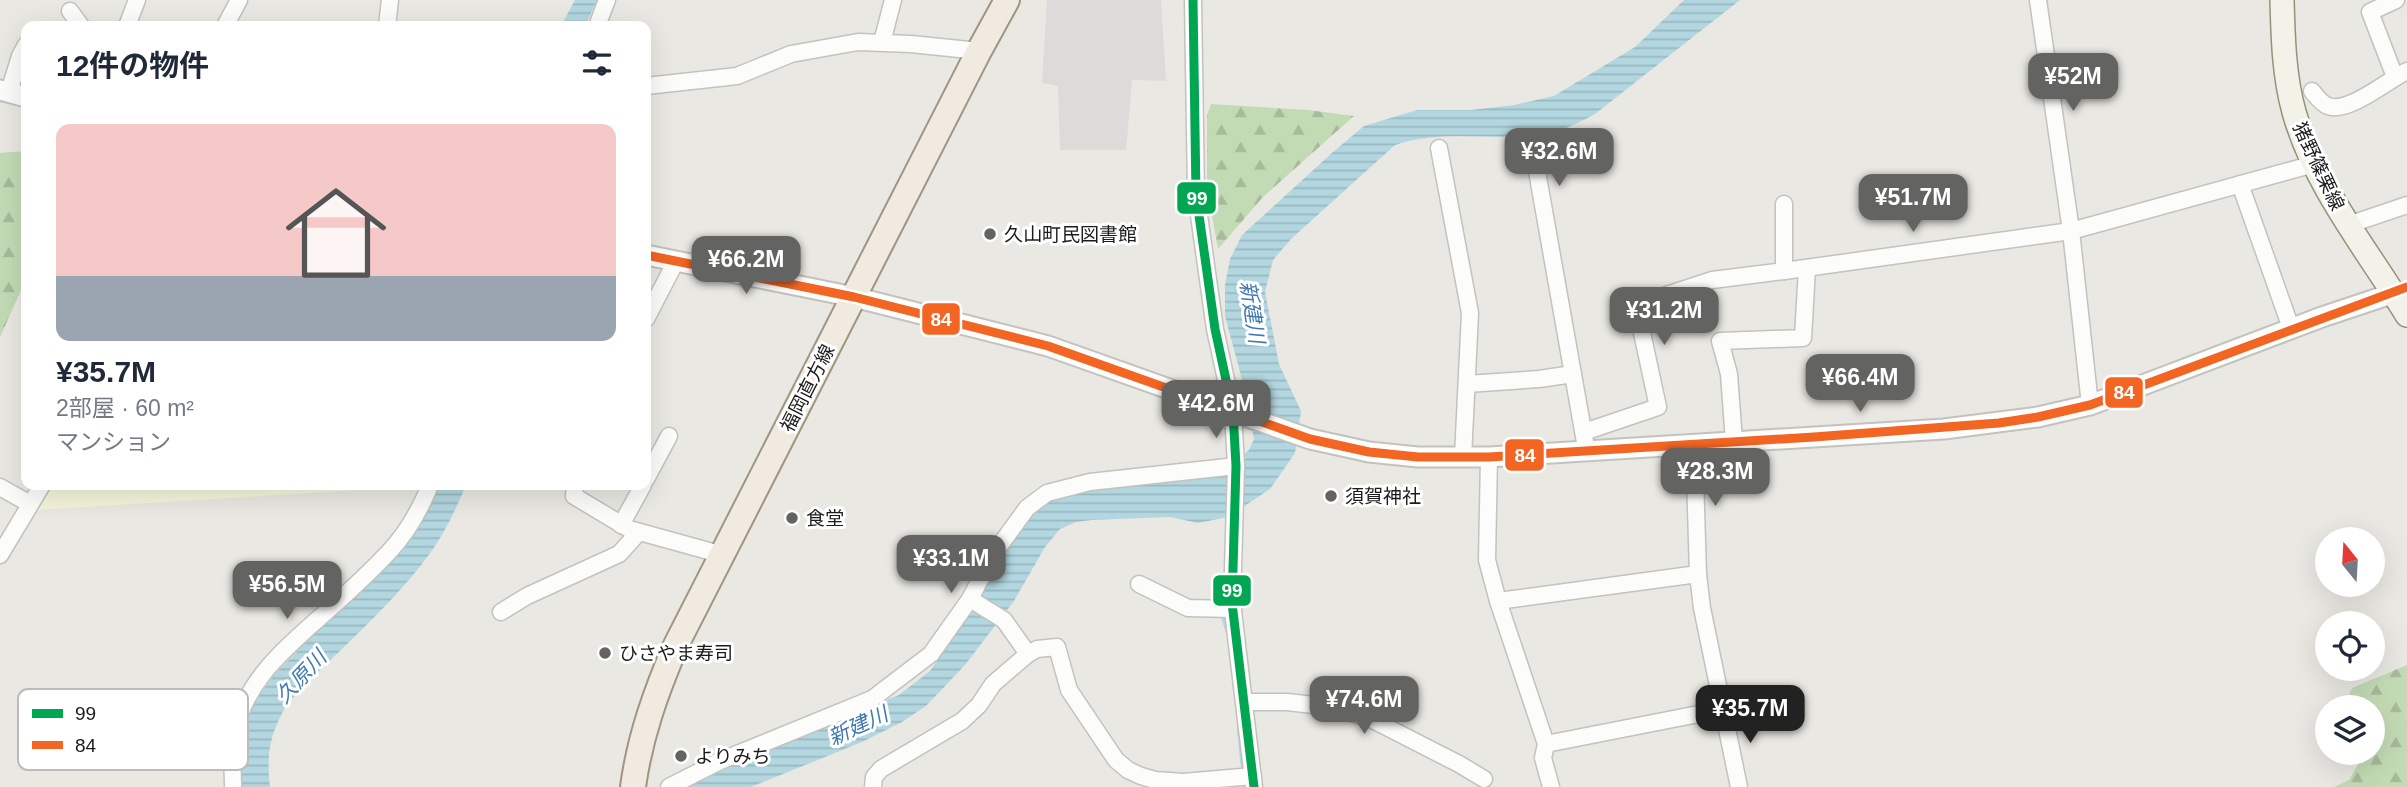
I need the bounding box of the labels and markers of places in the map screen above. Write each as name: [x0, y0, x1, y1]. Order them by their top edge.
pin: ¥52M: [2032, 54, 2114, 113]
pin: ¥32.6M: [1502, 128, 1616, 188]
pin: ¥51.7M: [1856, 174, 1970, 234]
place label: 久山町民図書館: [1004, 224, 1137, 245]
marker: 久山町民図書館: [982, 226, 998, 242]
pin: ¥66.2M: [689, 236, 803, 296]
pin: ¥31.2M: [1607, 288, 1721, 347]
pin: ¥66.4M: [1803, 354, 1917, 414]
pin: ¥42.6M: [1159, 380, 1273, 440]
pin: ¥28.3M: [1658, 448, 1772, 508]
place label: 須賀神社: [1345, 486, 1421, 507]
marker: 須賀神社: [1323, 488, 1339, 504]
place label: 食堂: [806, 508, 844, 529]
marker: 食堂: [784, 510, 800, 526]
pin: ¥33.1M: [894, 536, 1008, 595]
pin: ¥56.5M: [230, 562, 344, 621]
place label: ひさやま寿司: [619, 643, 733, 664]
marker: ひさやま寿司: [597, 645, 613, 661]
pin: ¥74.6M: [1307, 676, 1421, 736]
pin: ¥35.7M: [1693, 686, 1807, 745]
place label: よりみち: [695, 746, 771, 767]
marker: よりみち: [673, 748, 689, 764]

